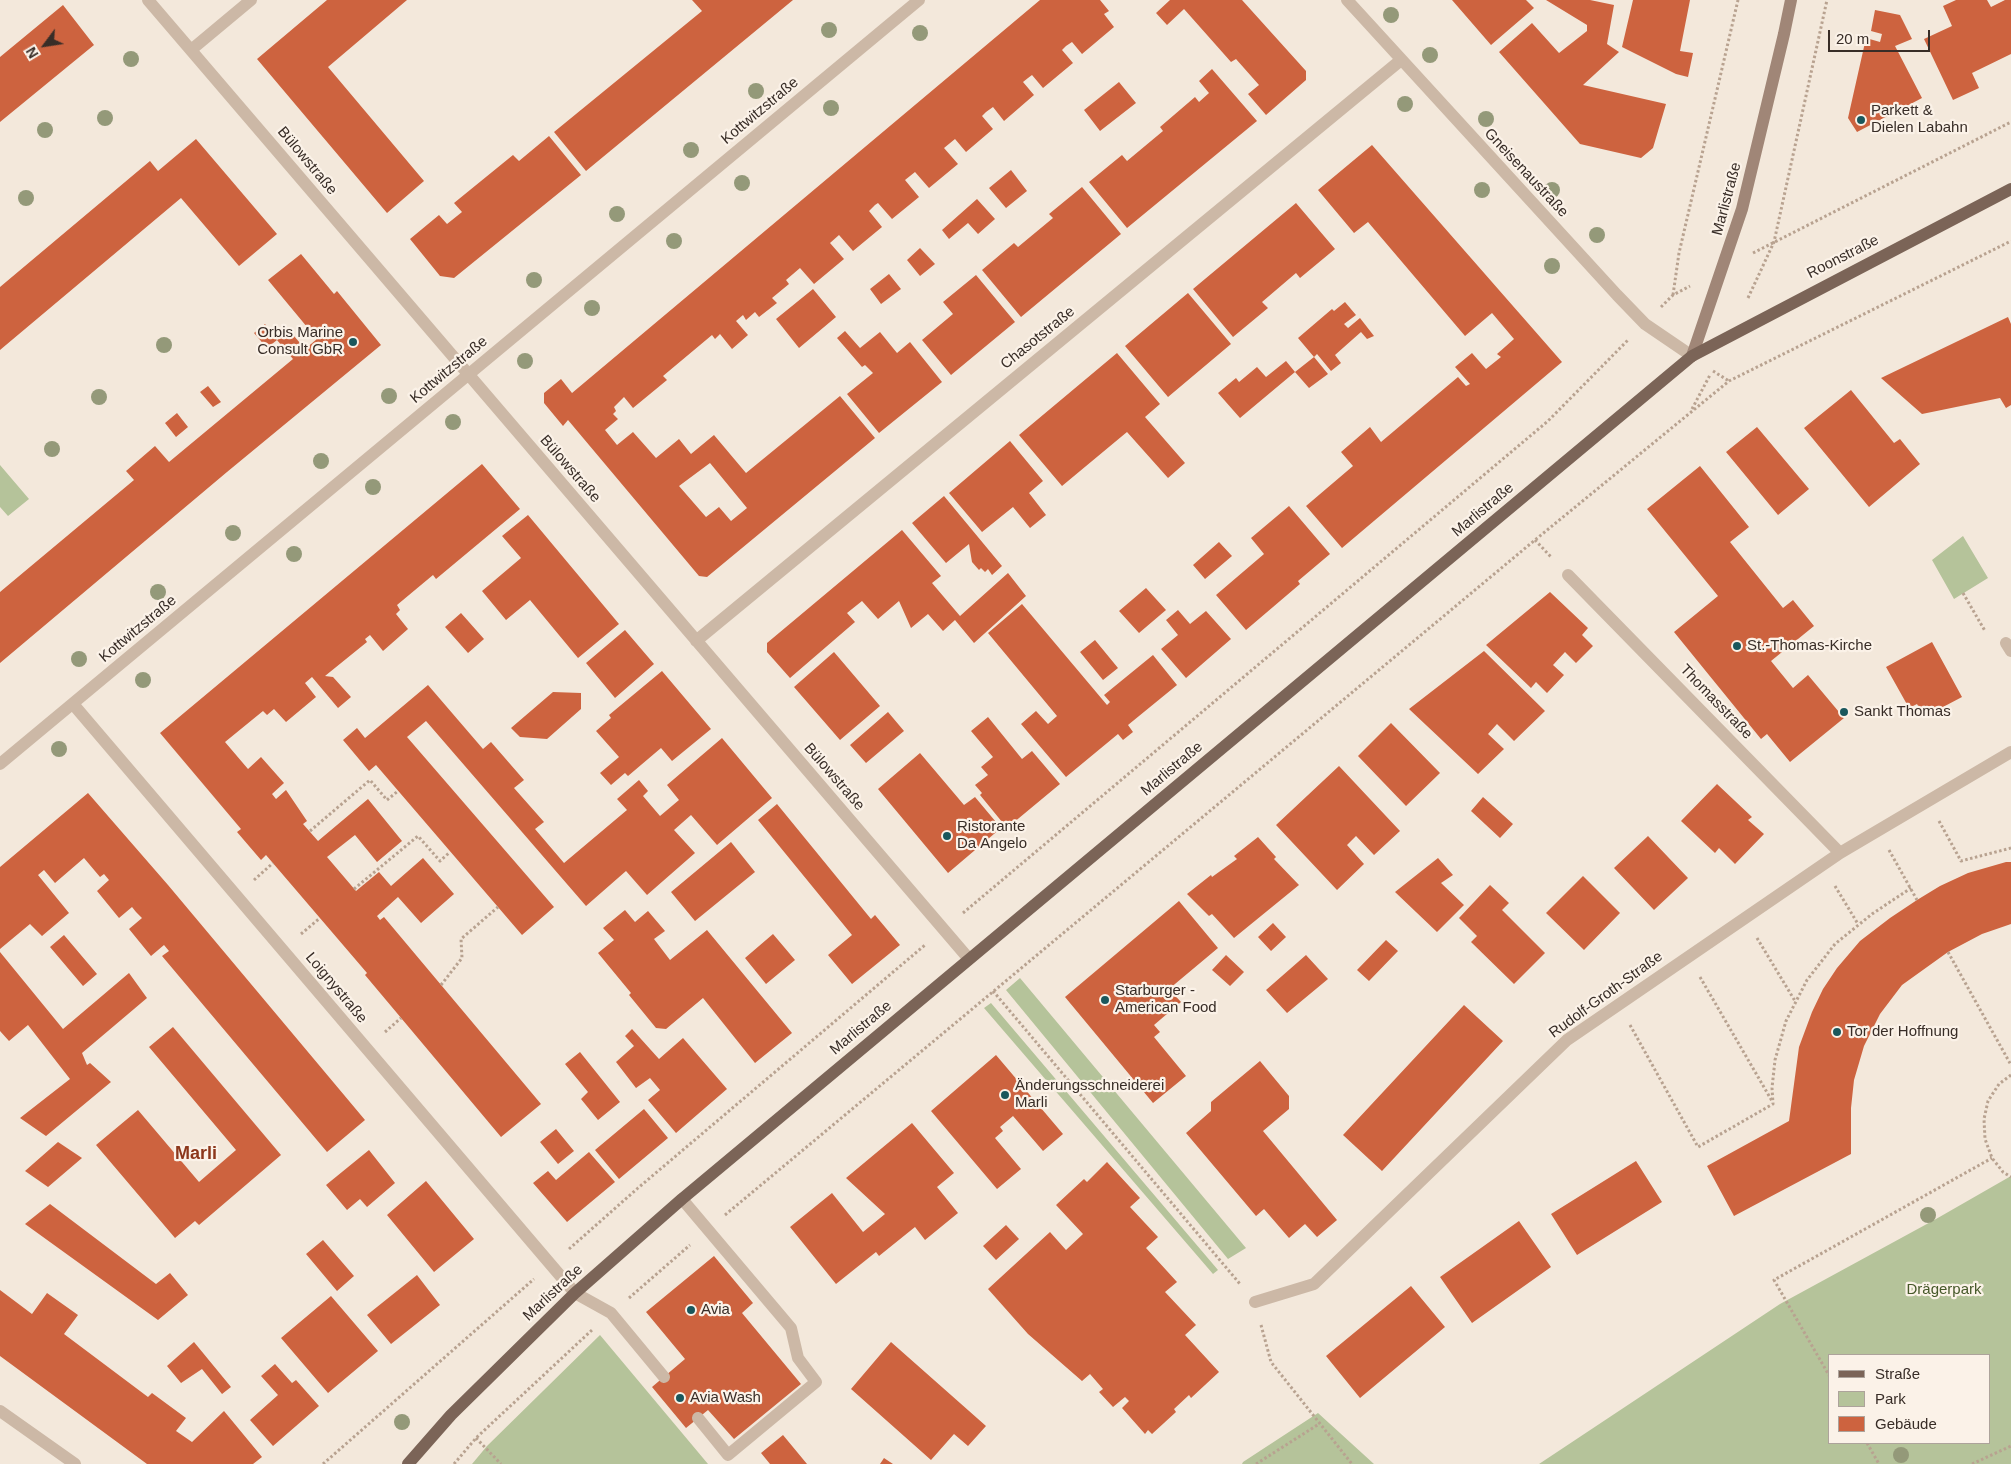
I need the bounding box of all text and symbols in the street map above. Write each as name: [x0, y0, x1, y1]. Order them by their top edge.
north arrow: [20, 20, 70, 70]
scale bar: [1831, 20, 1934, 52]
text: 20 m: [1836, 30, 1869, 47]
text: N: [23, 44, 42, 61]
street label: Kottwitzstraße: [718, 74, 802, 148]
place label: Parkett & Dielen Labahn: [1871, 102, 1968, 137]
marker: Parkett & Dielen Labahn: [1855, 114, 1867, 126]
street label: Bülowstraße: [273, 123, 341, 199]
street label: Gneisenaustraße: [1480, 125, 1572, 221]
street label: Marlistraße: [1709, 160, 1745, 238]
street label: Roonstraße: [1804, 231, 1882, 283]
street label: Chasotstraße: [997, 303, 1079, 373]
place label: Orbis Marine Consult GbR: [257, 324, 343, 359]
street label: Kottwitzstraße: [407, 333, 491, 407]
marker: Orbis Marine Consult GbR: [347, 336, 359, 348]
street label: Bülowstraße: [536, 432, 604, 506]
street label: Marlistraße: [1448, 479, 1518, 541]
street label: Kottwitzstraße: [96, 592, 180, 666]
place label: St.-Thomas-Kirche: [1747, 637, 1872, 655]
marker: St.-Thomas-Kirche: [1731, 640, 1743, 652]
street label: Thomasstraße: [1676, 661, 1756, 743]
place label: Sankt Thomas: [1854, 703, 1951, 721]
marker: Sankt Thomas: [1838, 706, 1850, 718]
street label: Marlistraße: [1137, 738, 1207, 800]
street label: Bülowstraße: [800, 740, 868, 814]
place label: Ristorante Da Angelo: [957, 818, 1027, 853]
marker: Ristorante Da Angelo: [941, 830, 953, 842]
street label: Rudolf-Groth-Straße: [1546, 948, 1666, 1042]
street label: Loignystraße: [301, 949, 371, 1027]
place label: Starburger - American Food: [1115, 982, 1217, 1017]
marker: Starburger - American Food: [1099, 994, 1111, 1006]
street label: Marlistraße: [826, 997, 896, 1059]
place label: Tor der Hoffnung: [1847, 1023, 1958, 1041]
marker: Tor der Hoffnung: [1831, 1026, 1843, 1038]
place label: Änderungsschneiderei Marli: [1015, 1077, 1164, 1112]
marker: Änderungsschneiderei Marli: [999, 1089, 1011, 1101]
district label: Marli: [175, 1143, 217, 1165]
street label: Marlistraße: [519, 1261, 587, 1325]
park label: Drägerpark: [1906, 1281, 1982, 1299]
place label: Avia: [701, 1301, 730, 1319]
marker: Avia: [685, 1304, 697, 1316]
legend: [1828, 1354, 1991, 1444]
text: Straße: [1875, 1365, 1920, 1382]
place label: Avia Wash: [690, 1389, 761, 1407]
text: Park: [1875, 1390, 1906, 1407]
marker: Avia Wash: [674, 1392, 686, 1404]
text: Gebäude: [1875, 1415, 1937, 1432]

